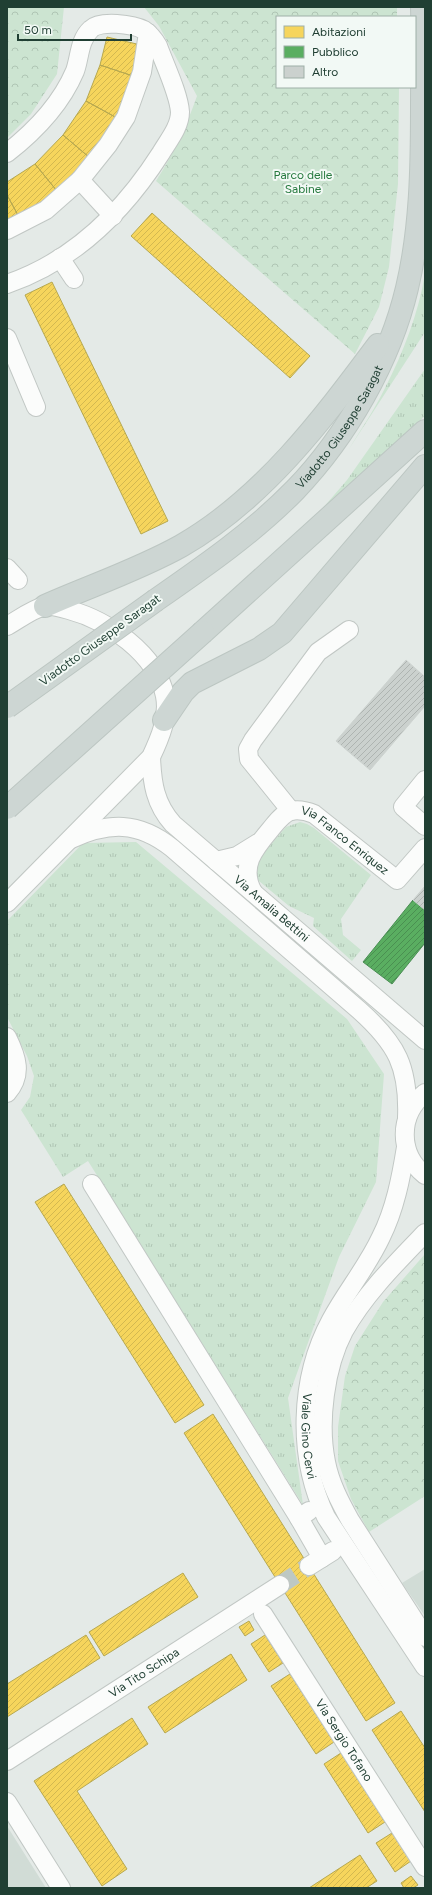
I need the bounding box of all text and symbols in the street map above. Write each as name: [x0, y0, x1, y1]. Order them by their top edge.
scale bar: [18, 16, 131, 42]
legend: [276, 16, 416, 88]
text: 50 m: [24, 23, 52, 37]
text: Abitazioni: [312, 25, 366, 39]
text: Pubblico: [312, 45, 359, 59]
text: Altro: [312, 65, 338, 79]
park label: Parco delle Sabine: [274, 168, 333, 196]
street label: Viadotto Giuseppe Saragat: [293, 363, 386, 492]
street label: Viadotto Giuseppe Saragat: [37, 591, 164, 689]
street label: Via Franco Enriquez: [300, 803, 392, 878]
street label: Via Amalia Bettini: [231, 872, 312, 945]
street label: Viale Gino Cervi: [299, 1392, 319, 1481]
street label: Via Tito Schipa: [106, 1645, 182, 1700]
street label: Via Sergio Tofano: [312, 1697, 375, 1784]

